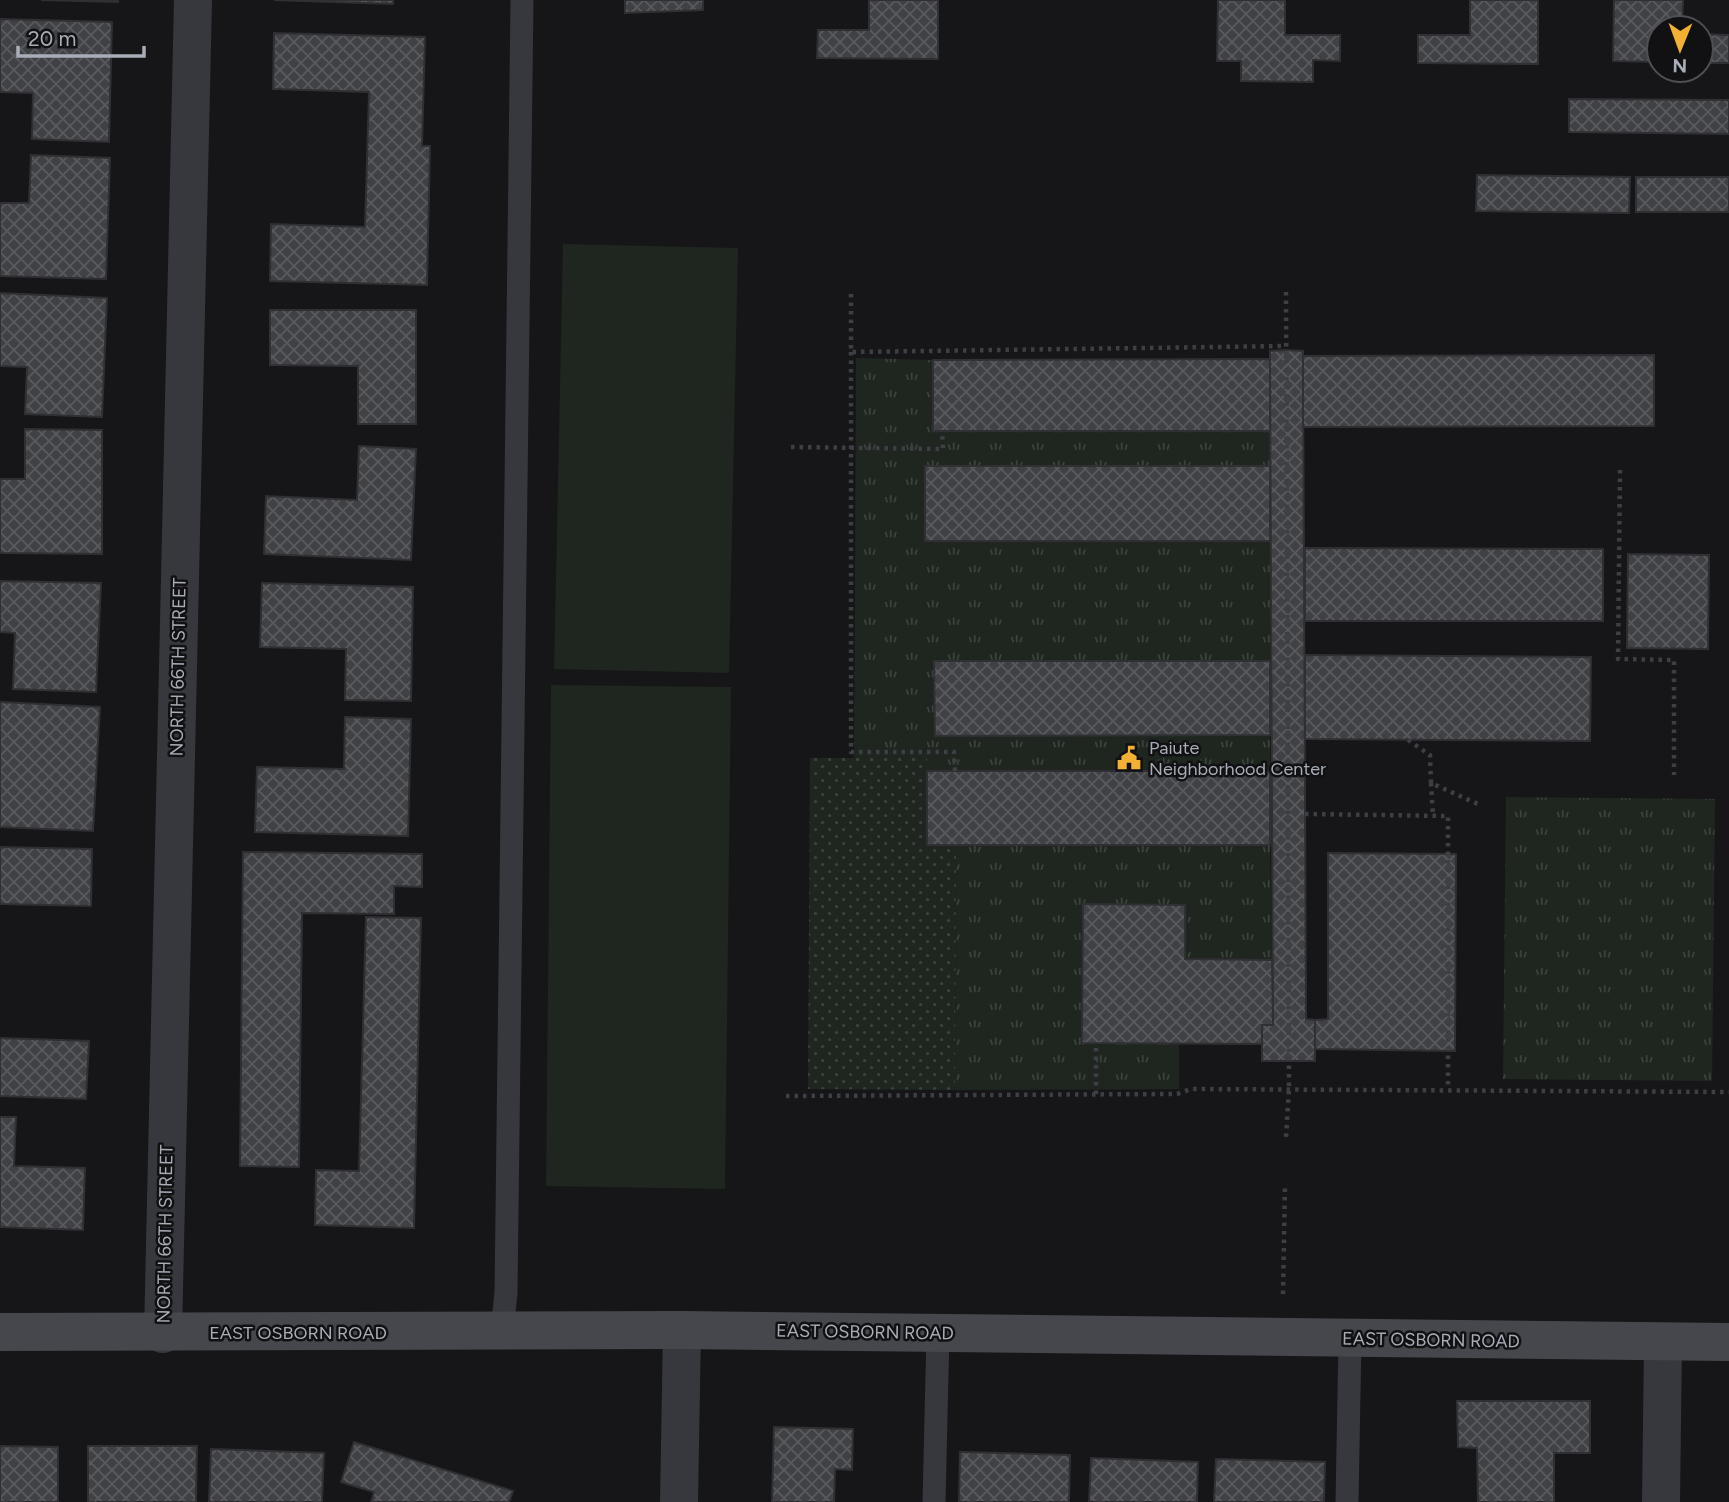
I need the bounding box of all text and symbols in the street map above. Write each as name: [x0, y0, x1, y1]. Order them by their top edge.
scale bar: [18, 14, 144, 58]
north arrow: [1645, 14, 1715, 84]
text: 20 m: [28, 26, 76, 51]
text: N: [1672, 54, 1687, 77]
street label: NORTH 66TH STREET: [165, 577, 191, 757]
place label: Paiute Neighborhood Center: [1149, 737, 1326, 780]
public building icon: Paiute Neighborhood Center: [1115, 744, 1143, 772]
street label: NORTH 66TH STREET: [152, 1144, 178, 1324]
street label: EAST OSBORN ROAD: [776, 1319, 954, 1345]
street label: EAST OSBORN ROAD: [209, 1322, 387, 1344]
street label: EAST OSBORN ROAD: [1342, 1327, 1520, 1353]

